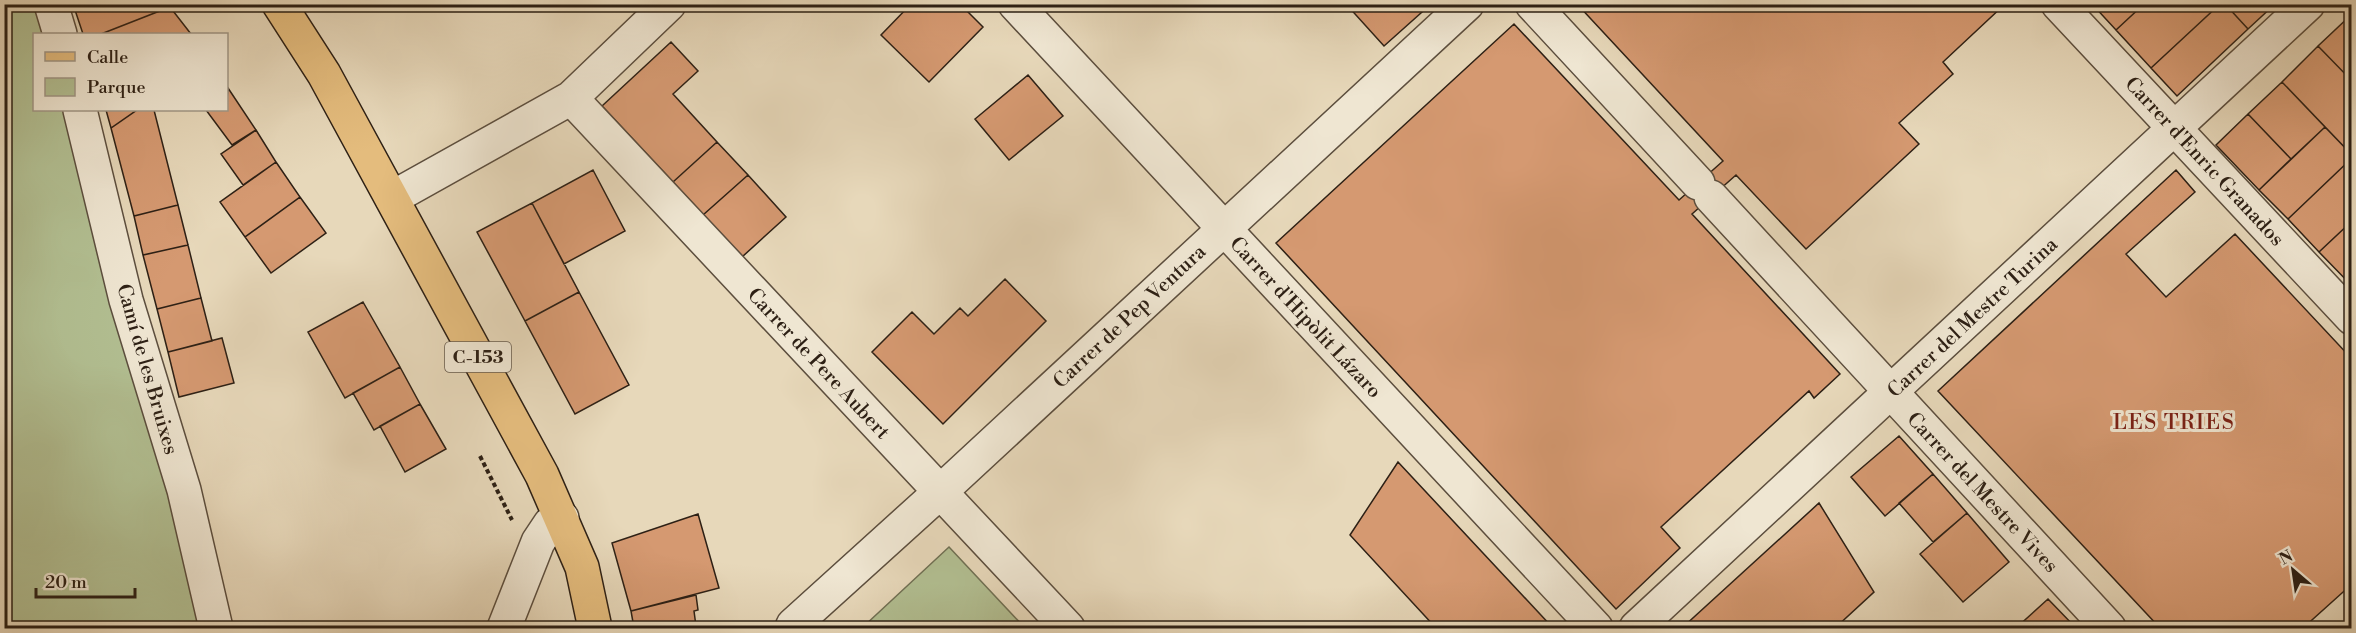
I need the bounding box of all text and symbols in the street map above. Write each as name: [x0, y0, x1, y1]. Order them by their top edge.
legend: [33, 33, 228, 111]
text: Calle: [87, 46, 128, 69]
street label: Carrer d'Enric Granados: [2119, 72, 2289, 252]
text: Parque: [87, 76, 146, 99]
street label: Carrer d'Hipòlit Lázaro: [1224, 232, 1386, 404]
street label: Carrer del Mestre Turina: [1883, 232, 2064, 404]
street label: Carrer de Pep Ventura: [1048, 239, 1212, 394]
street label: Camí de les Bruixes: [110, 281, 183, 458]
street label: Carrer de Pere Aubert: [741, 283, 894, 445]
road number: C-153: [445, 342, 511, 372]
street label: Carrer del Mestre Vives: [1901, 408, 2063, 579]
district label: LES TRIES: [2113, 410, 2235, 436]
north arrow: [2263, 540, 2323, 600]
text: N: [2276, 546, 2297, 570]
scale bar: [36, 561, 135, 599]
text: 20 m: [45, 571, 87, 594]

